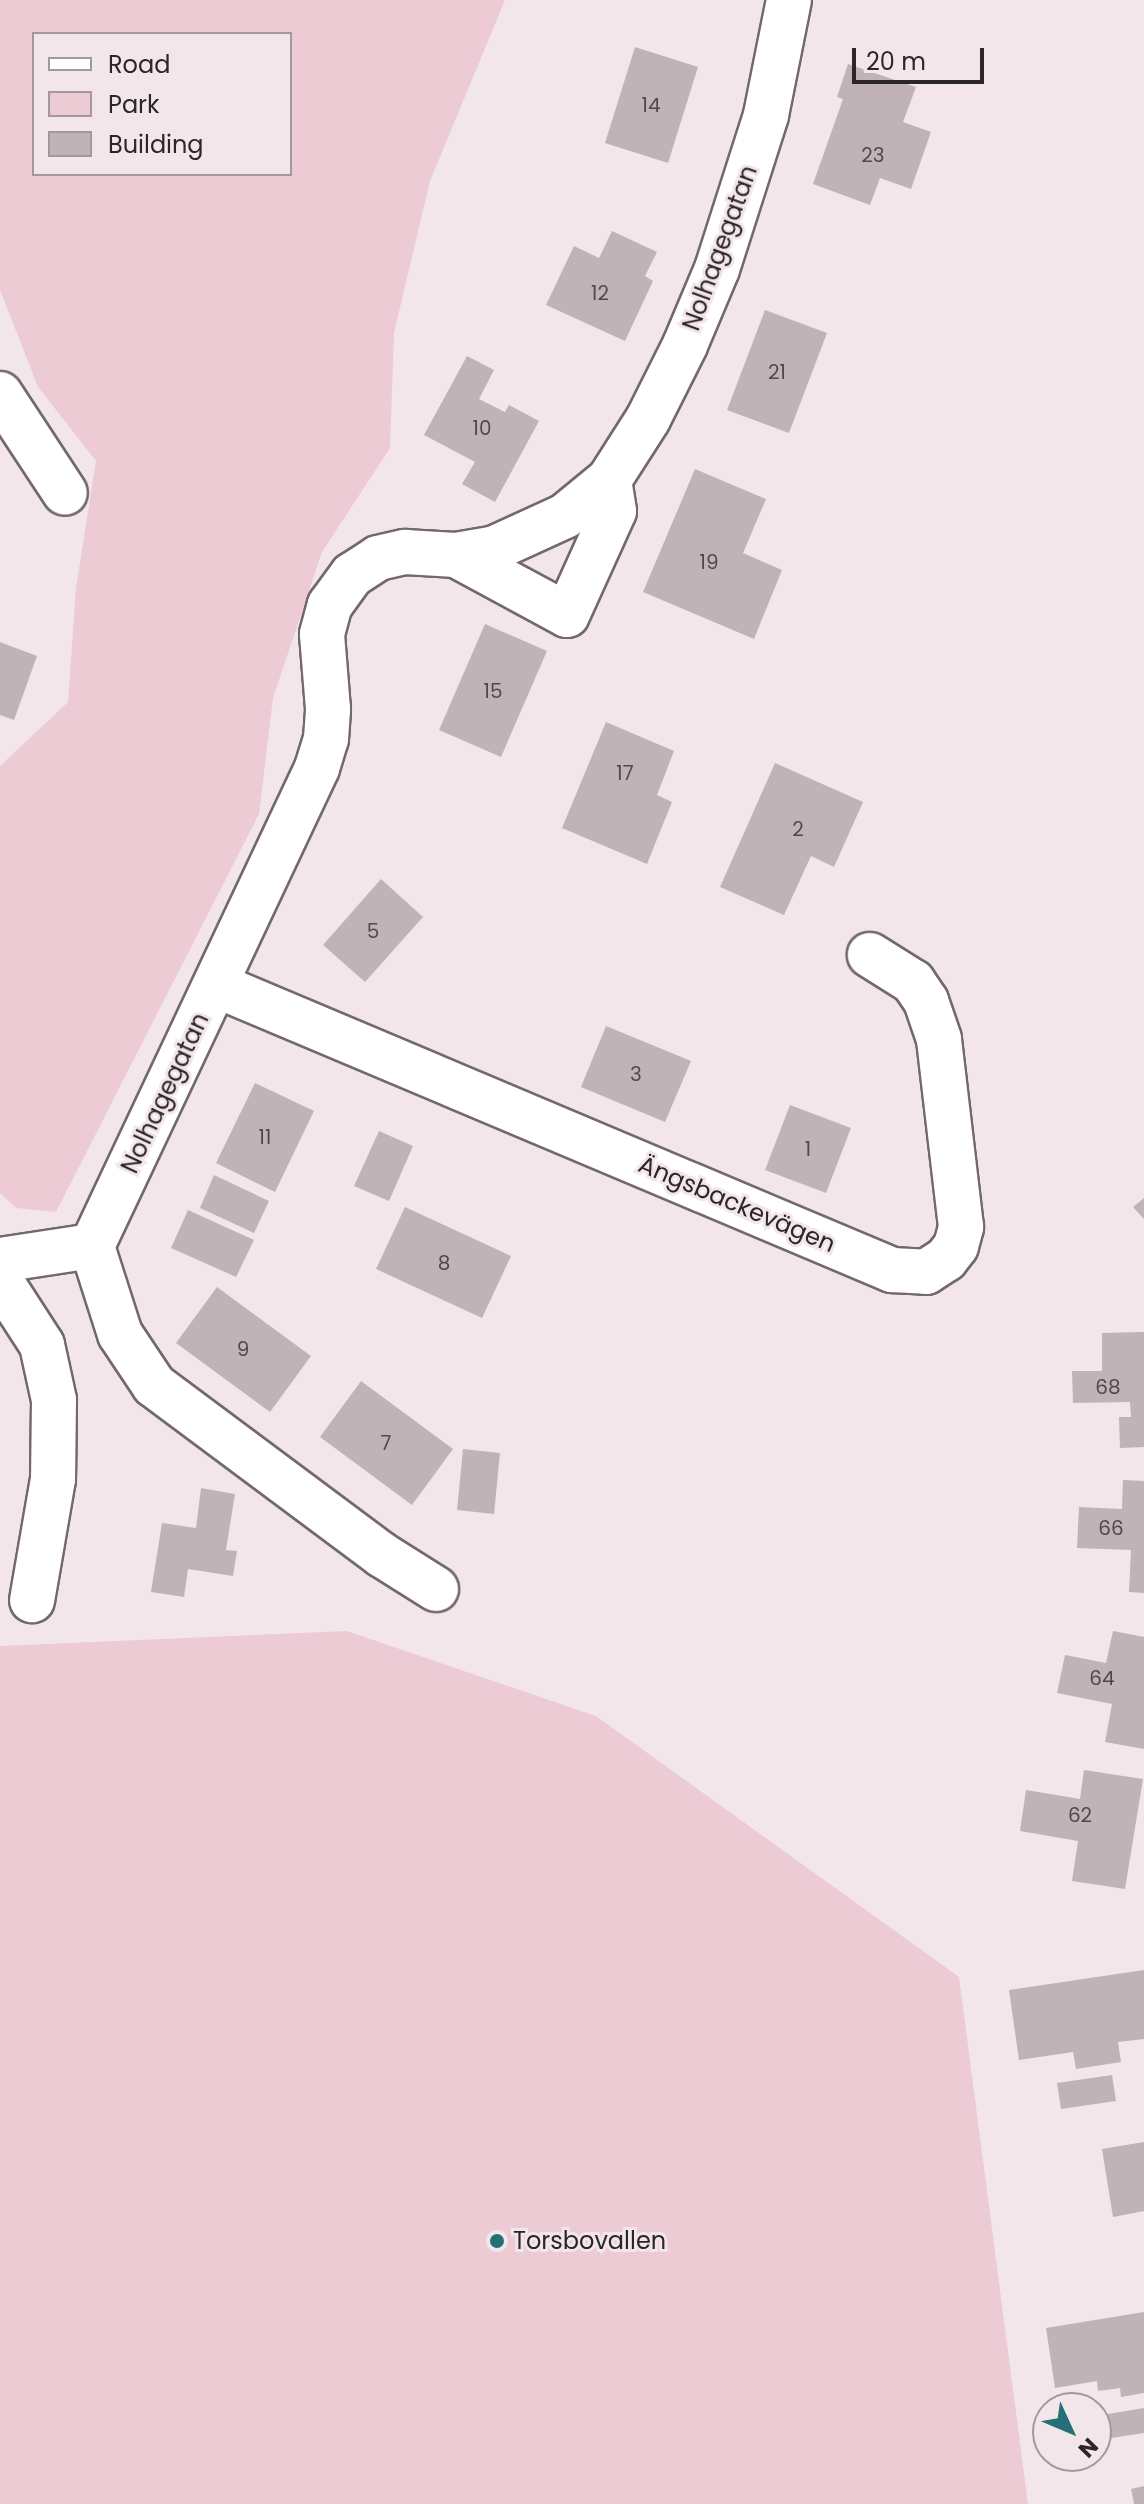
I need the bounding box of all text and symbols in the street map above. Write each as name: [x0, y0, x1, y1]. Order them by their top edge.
legend: [32, 32, 292, 176]
scale bar: [856, 32, 988, 82]
text: 20 m: [866, 45, 926, 78]
text: Road: [108, 48, 170, 81]
text: Park: [108, 88, 159, 121]
house number: 14: [642, 93, 660, 117]
text: Building: [108, 128, 204, 161]
house number: 23: [861, 143, 885, 167]
street label: Nolhagegatan: [677, 162, 763, 334]
house number: 12: [591, 281, 609, 305]
house number: 21: [768, 360, 786, 384]
house number: 10: [473, 416, 491, 440]
house number: 19: [700, 550, 718, 574]
house number: 15: [484, 679, 502, 703]
house number: 17: [616, 761, 634, 785]
house number: 2: [792, 817, 804, 841]
house number: 5: [367, 919, 379, 943]
street label: Nolhagegatan: [115, 1008, 215, 1178]
house number: 3: [630, 1062, 642, 1086]
house number: 11: [259, 1125, 271, 1149]
house number: 1: [805, 1137, 811, 1161]
street label: Ängsbackevägen: [634, 1150, 840, 1258]
house number: 8: [438, 1251, 450, 1275]
house number: 9: [237, 1337, 249, 1361]
house number: 68: [1095, 1375, 1121, 1399]
house number: 7: [381, 1431, 391, 1455]
house number: 66: [1098, 1516, 1124, 1540]
house number: 64: [1089, 1666, 1115, 1690]
house number: 62: [1068, 1803, 1092, 1827]
place label: Torsbovallen: [513, 2227, 666, 2255]
marker: Torsbovallen: [488, 2232, 506, 2250]
north arrow: [1032, 2392, 1112, 2472]
text: N: [1071, 2431, 1105, 2464]

